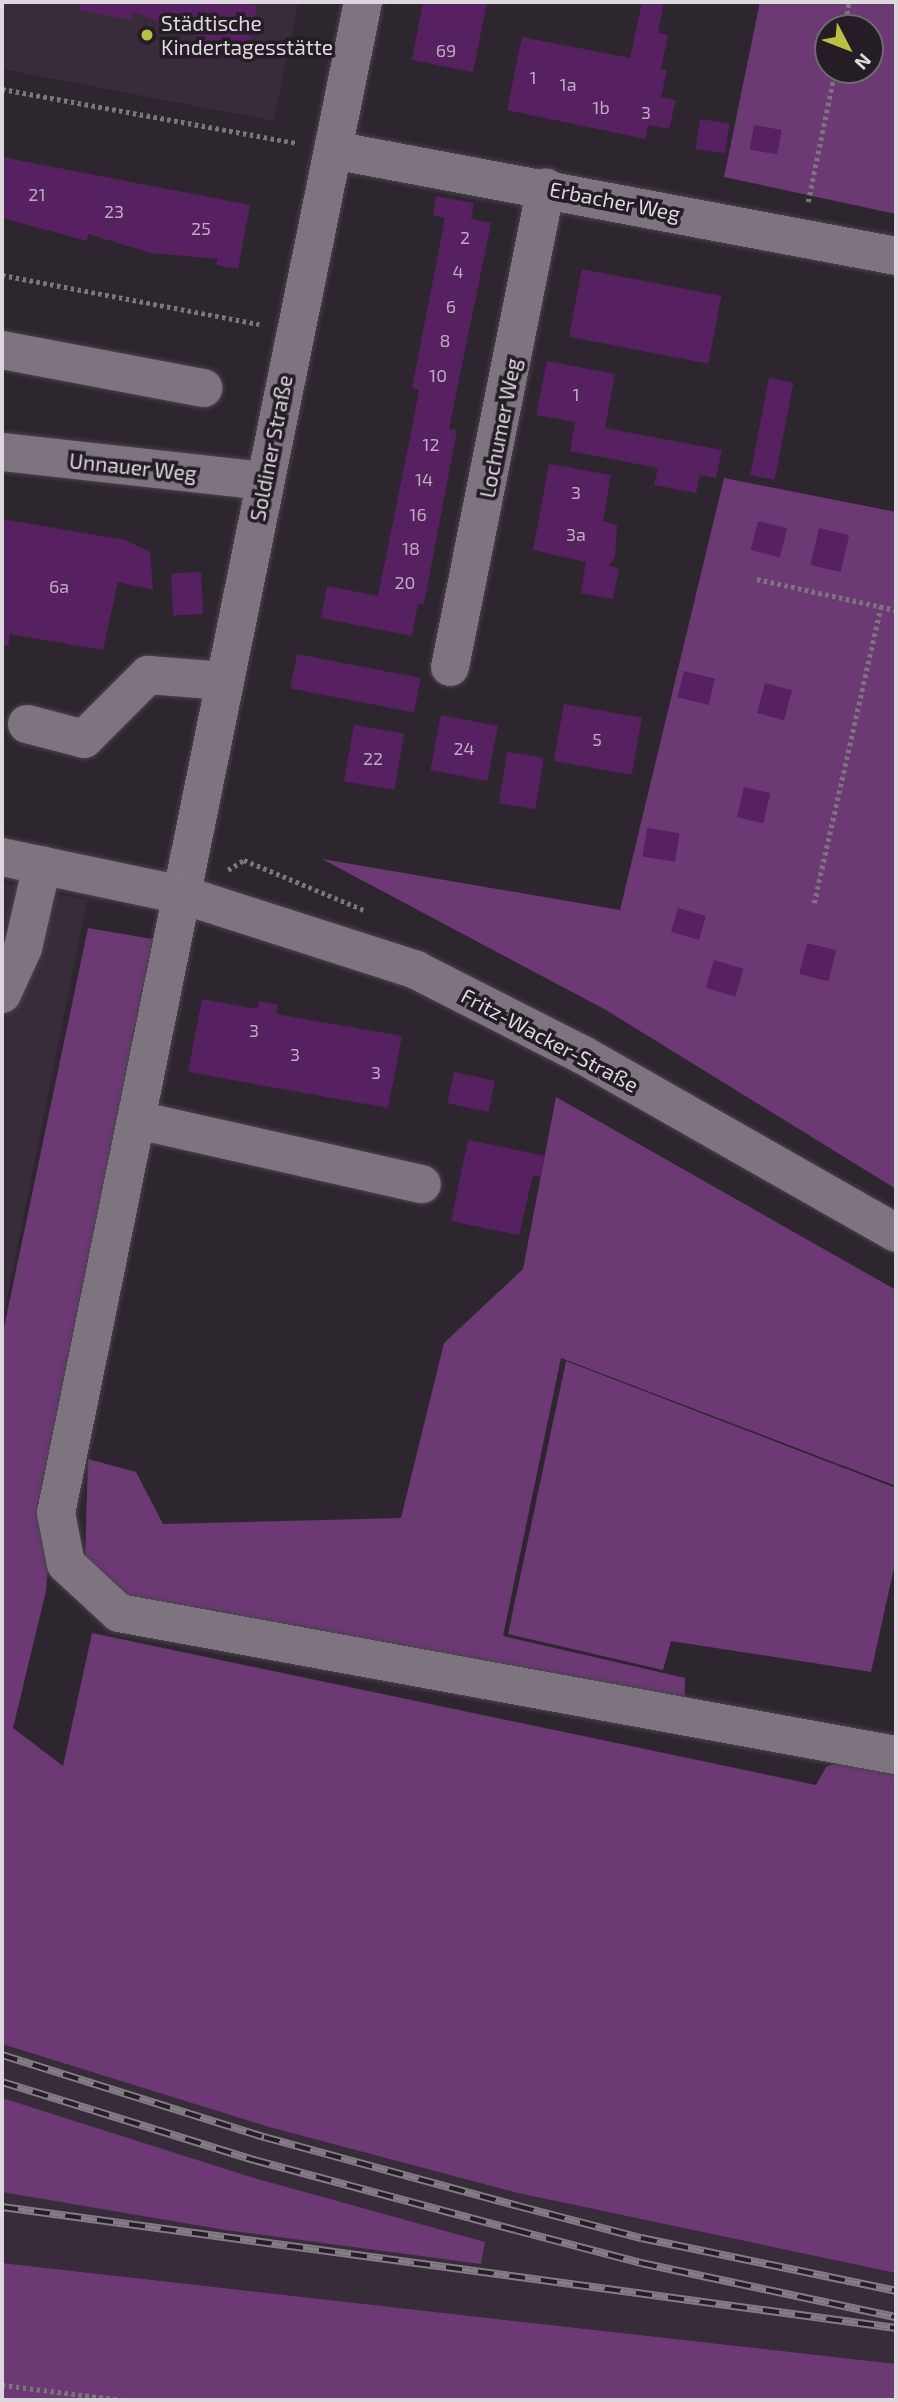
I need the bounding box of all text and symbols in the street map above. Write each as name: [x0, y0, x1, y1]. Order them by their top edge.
place label: Städtische Kindertagesstätte: [161, 10, 333, 60]
north arrow: [814, 14, 884, 84]
marker: Städtische Kindertagesstätte: [139, 27, 155, 43]
house number: 69: [436, 39, 456, 61]
text: N: [850, 49, 877, 75]
house number: 1: [529, 66, 537, 88]
house number: 1a: [559, 73, 577, 95]
house number: 1b: [592, 96, 610, 118]
house number: 3: [641, 101, 651, 123]
street label: Erbacher Weg: [547, 176, 683, 226]
house number: 21: [28, 183, 46, 205]
house number: 23: [104, 200, 124, 222]
house number: 25: [191, 217, 211, 239]
house number: 2: [460, 226, 470, 248]
house number: 4: [452, 260, 464, 282]
house number: 6: [446, 295, 456, 317]
house number: 8: [440, 329, 450, 351]
street label: Lochumer Weg: [474, 356, 526, 500]
house number: 10: [429, 364, 447, 386]
street label: Soldiner Straße: [244, 373, 298, 523]
house number: 1: [572, 383, 580, 405]
house number: 12: [422, 433, 440, 455]
street label: Unnauer Weg: [68, 448, 198, 486]
house number: 14: [415, 468, 433, 490]
house number: 3: [571, 481, 581, 503]
house number: 16: [409, 503, 427, 525]
house number: 3a: [566, 523, 586, 545]
house number: 18: [402, 537, 420, 559]
house number: 20: [395, 571, 415, 593]
house number: 6a: [49, 575, 69, 597]
house number: 5: [592, 728, 602, 750]
house number: 24: [453, 737, 475, 759]
house number: 22: [363, 747, 383, 769]
street label: Fritz-Wacker-Straße: [457, 983, 643, 1097]
house number: 3: [249, 1019, 259, 1041]
house number: 3: [290, 1043, 300, 1065]
house number: 3: [371, 1061, 381, 1083]

